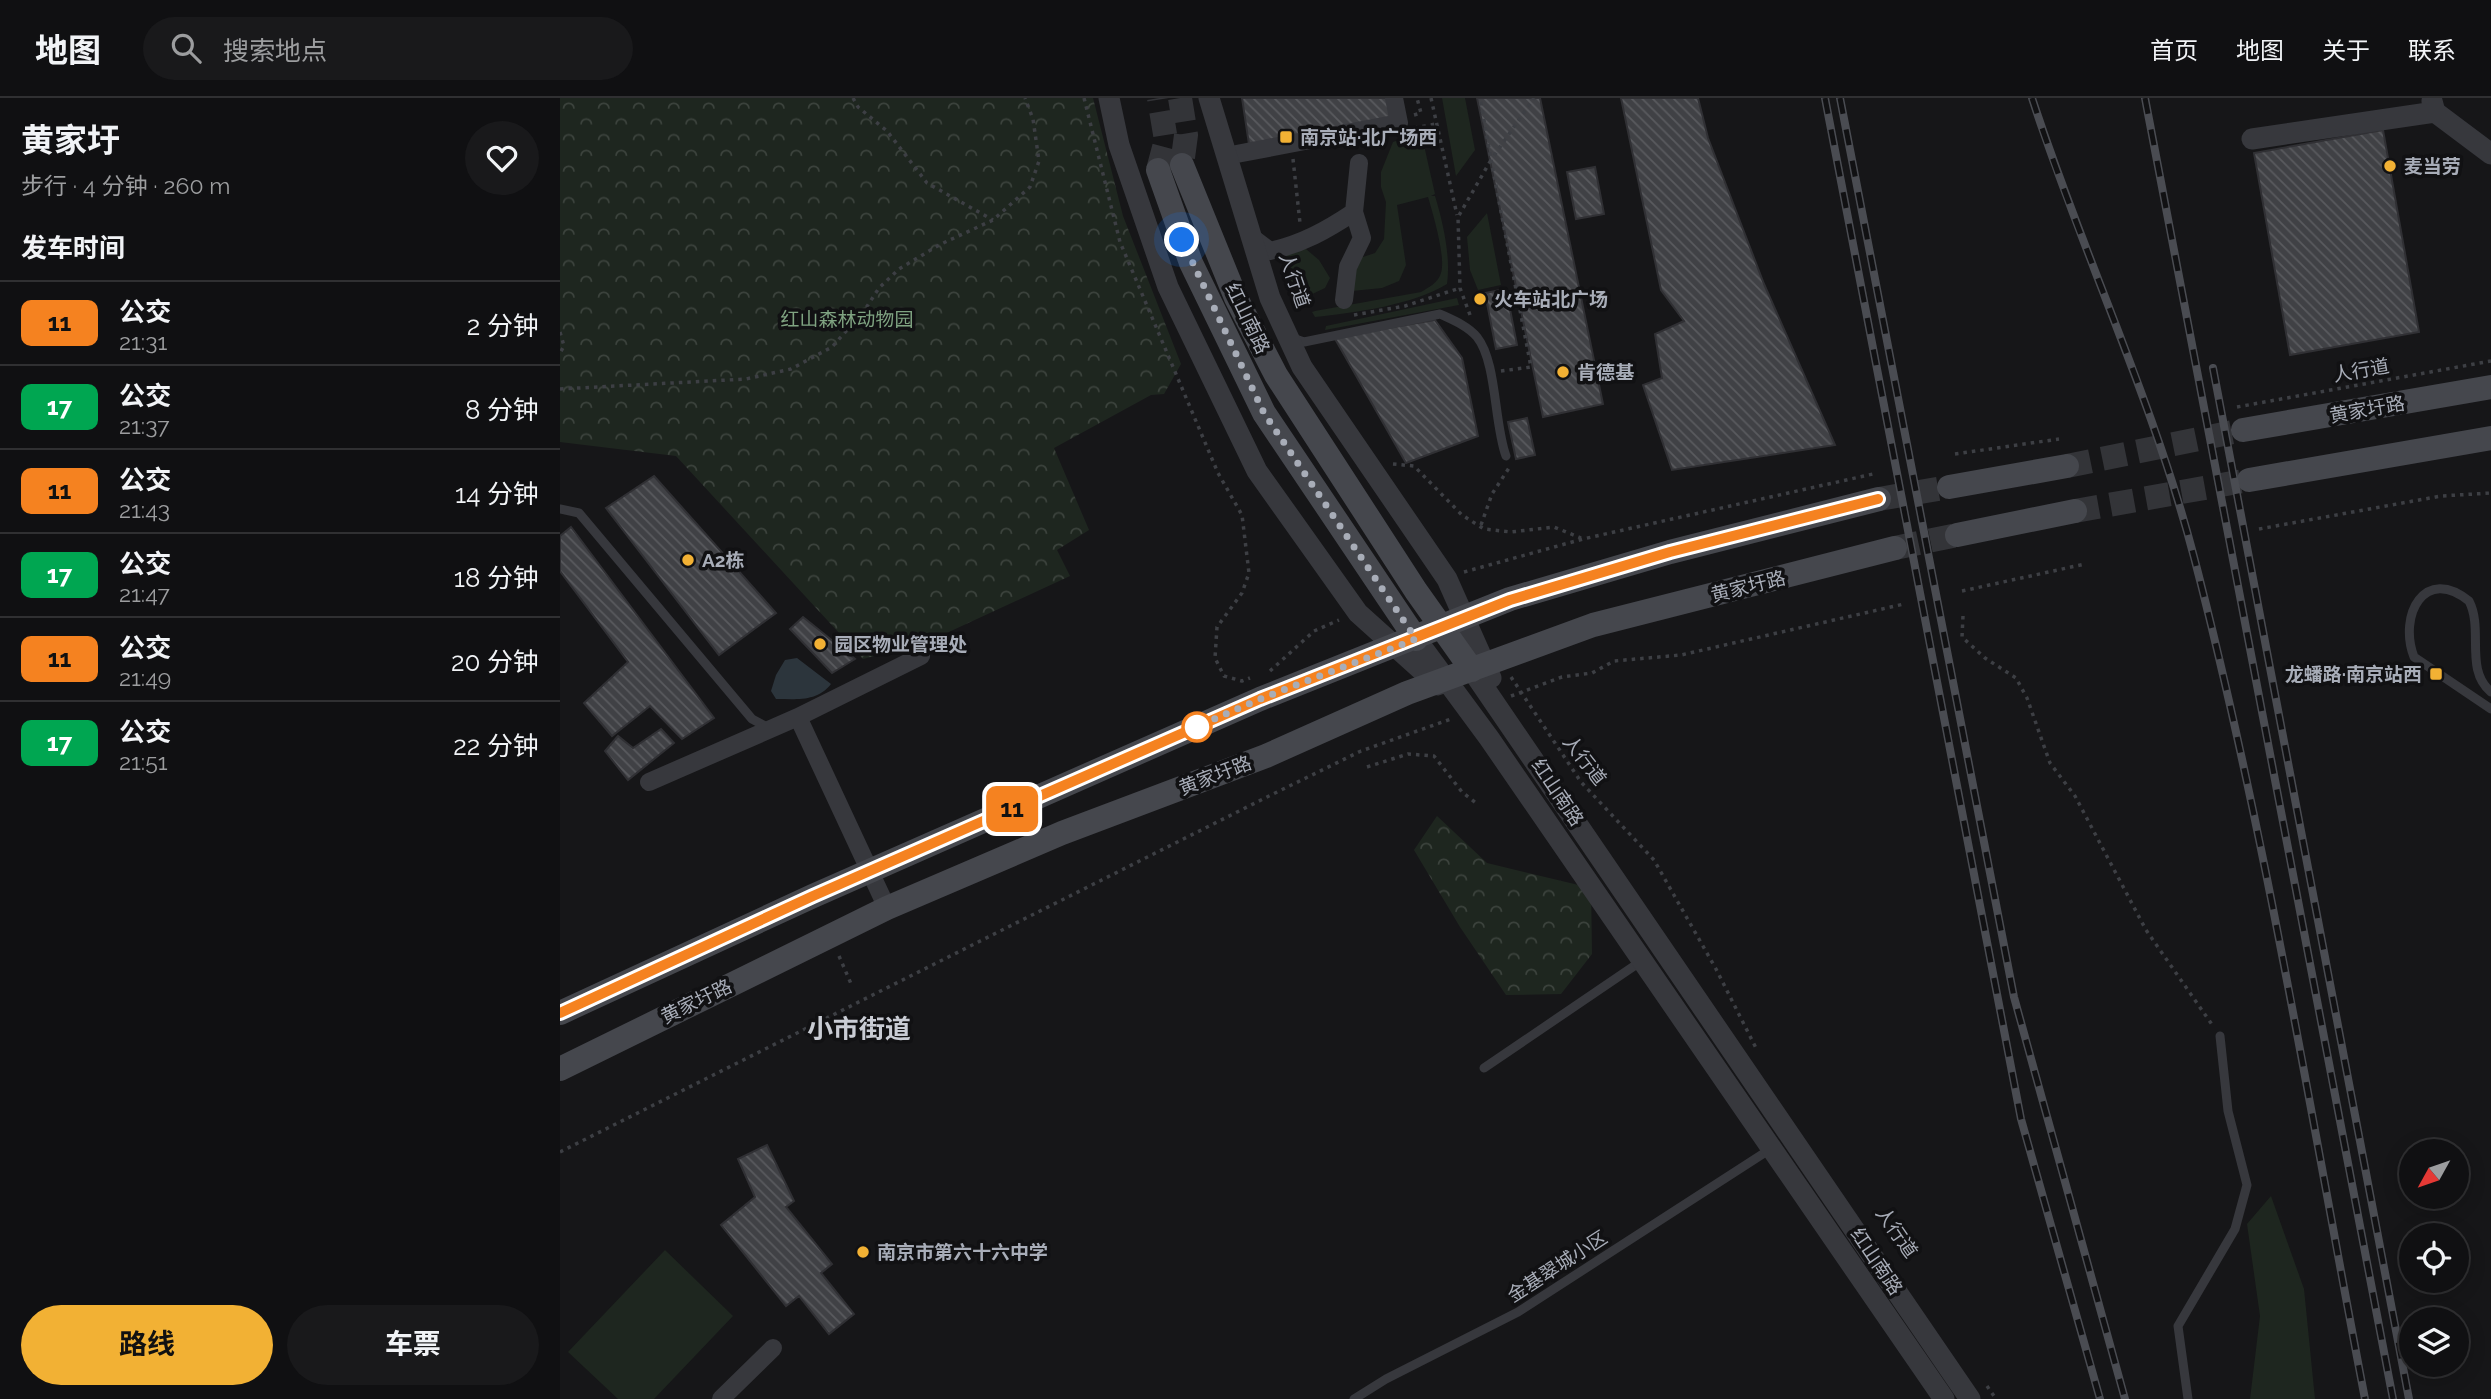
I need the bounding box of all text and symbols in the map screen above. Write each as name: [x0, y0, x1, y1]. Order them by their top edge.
search box: [143, 17, 633, 80]
icon: search: [167, 29, 205, 67]
text: 地图: [35, 31, 101, 70]
text: 搜索地点: [223, 36, 327, 66]
text: 首页: [2150, 36, 2198, 65]
text: 地图: [2236, 36, 2284, 65]
text: 关于: [2322, 36, 2370, 65]
text: 联系: [2408, 36, 2456, 65]
text: 黄家圩: [21, 121, 120, 160]
button: heart: [465, 121, 539, 195]
place label: 南京站·北广场西: [1300, 126, 1437, 148]
marker: 南京站·北广场西: [1278, 129, 1294, 145]
place label: 麦当劳: [2404, 155, 2461, 177]
marker: 麦当劳: [2382, 158, 2398, 174]
text: 步行 · 4 分钟 · 260 m: [21, 172, 231, 199]
your location: [1164, 222, 1199, 257]
text: 发车时间: [21, 233, 125, 263]
street label: 人行道: [1275, 249, 1315, 311]
street label: 红山南路: [1221, 279, 1275, 357]
place label: 火车站北广场: [1494, 288, 1608, 310]
marker: 火车站北广场: [1472, 291, 1488, 307]
text: 公交: [119, 297, 171, 327]
text: 11: [48, 308, 71, 337]
park label: 红山森林动物园: [780, 308, 914, 330]
text: 2 分钟: [467, 311, 539, 341]
text: 21:31: [119, 328, 167, 355]
street label: 人行道: [2331, 354, 2391, 386]
place label: 肯德基: [1577, 361, 1635, 383]
marker: 肯德基: [1555, 364, 1571, 380]
text: 公交: [119, 381, 171, 411]
text: 17: [47, 392, 72, 421]
street label: 黄家圩路: [2328, 392, 2406, 426]
text: 8 分钟: [465, 395, 539, 425]
text: 21:37: [119, 412, 170, 439]
text: 公交: [119, 465, 171, 495]
text: 11: [48, 476, 71, 505]
text: 14 分钟: [455, 479, 539, 509]
text: 21:43: [119, 496, 170, 523]
text: 公交: [119, 549, 171, 579]
place label: A2栋: [702, 549, 744, 571]
marker: A2栋: [680, 552, 696, 568]
text: 17: [47, 560, 72, 589]
text: 18 分钟: [454, 563, 539, 593]
street label: 黄家圩路: [1708, 566, 1788, 606]
text: 21:47: [119, 580, 170, 607]
text: 公交: [119, 633, 171, 663]
place label: 园区物业管理处: [834, 633, 967, 655]
marker: 园区物业管理处: [812, 636, 828, 652]
text: 11: [48, 644, 71, 673]
text: 20 分钟: [451, 647, 539, 677]
place label: 龙蟠路·南京站西: [2285, 663, 2422, 685]
text: 21:49: [119, 664, 171, 691]
marker: 龙蟠路·南京站西: [2428, 666, 2444, 682]
unlabelled marker: [1182, 712, 1212, 742]
text: 公交: [119, 717, 171, 747]
text: 17: [47, 728, 72, 757]
text: 22 分钟: [453, 731, 539, 761]
street label: 人行道: [1559, 731, 1611, 789]
text: 21:51: [119, 748, 168, 775]
street label: 黄家圩路: [1176, 751, 1254, 799]
street label: 红山南路: [1528, 754, 1588, 830]
line badge: 11: [980, 786, 1044, 832]
text: 11: [1000, 794, 1024, 823]
street label: 黄家圩路: [657, 974, 735, 1028]
district label: 小市街道: [807, 1014, 911, 1044]
north arrow: [2399, 1139, 2469, 1209]
map controls: [2399, 1139, 2469, 1377]
street label: 人行道: [1872, 1202, 1922, 1262]
street label: 红山南路: [1847, 1223, 1907, 1299]
button: locate: [2399, 1223, 2469, 1293]
street label: 金基翠城小区: [1503, 1226, 1611, 1306]
place label: 南京市第六十六中学: [877, 1241, 1048, 1263]
marker: 南京市第六十六中学: [855, 1244, 871, 1260]
button: 路线: [21, 1305, 273, 1385]
button: 车票: [287, 1305, 539, 1385]
button: layers: [2399, 1307, 2469, 1377]

